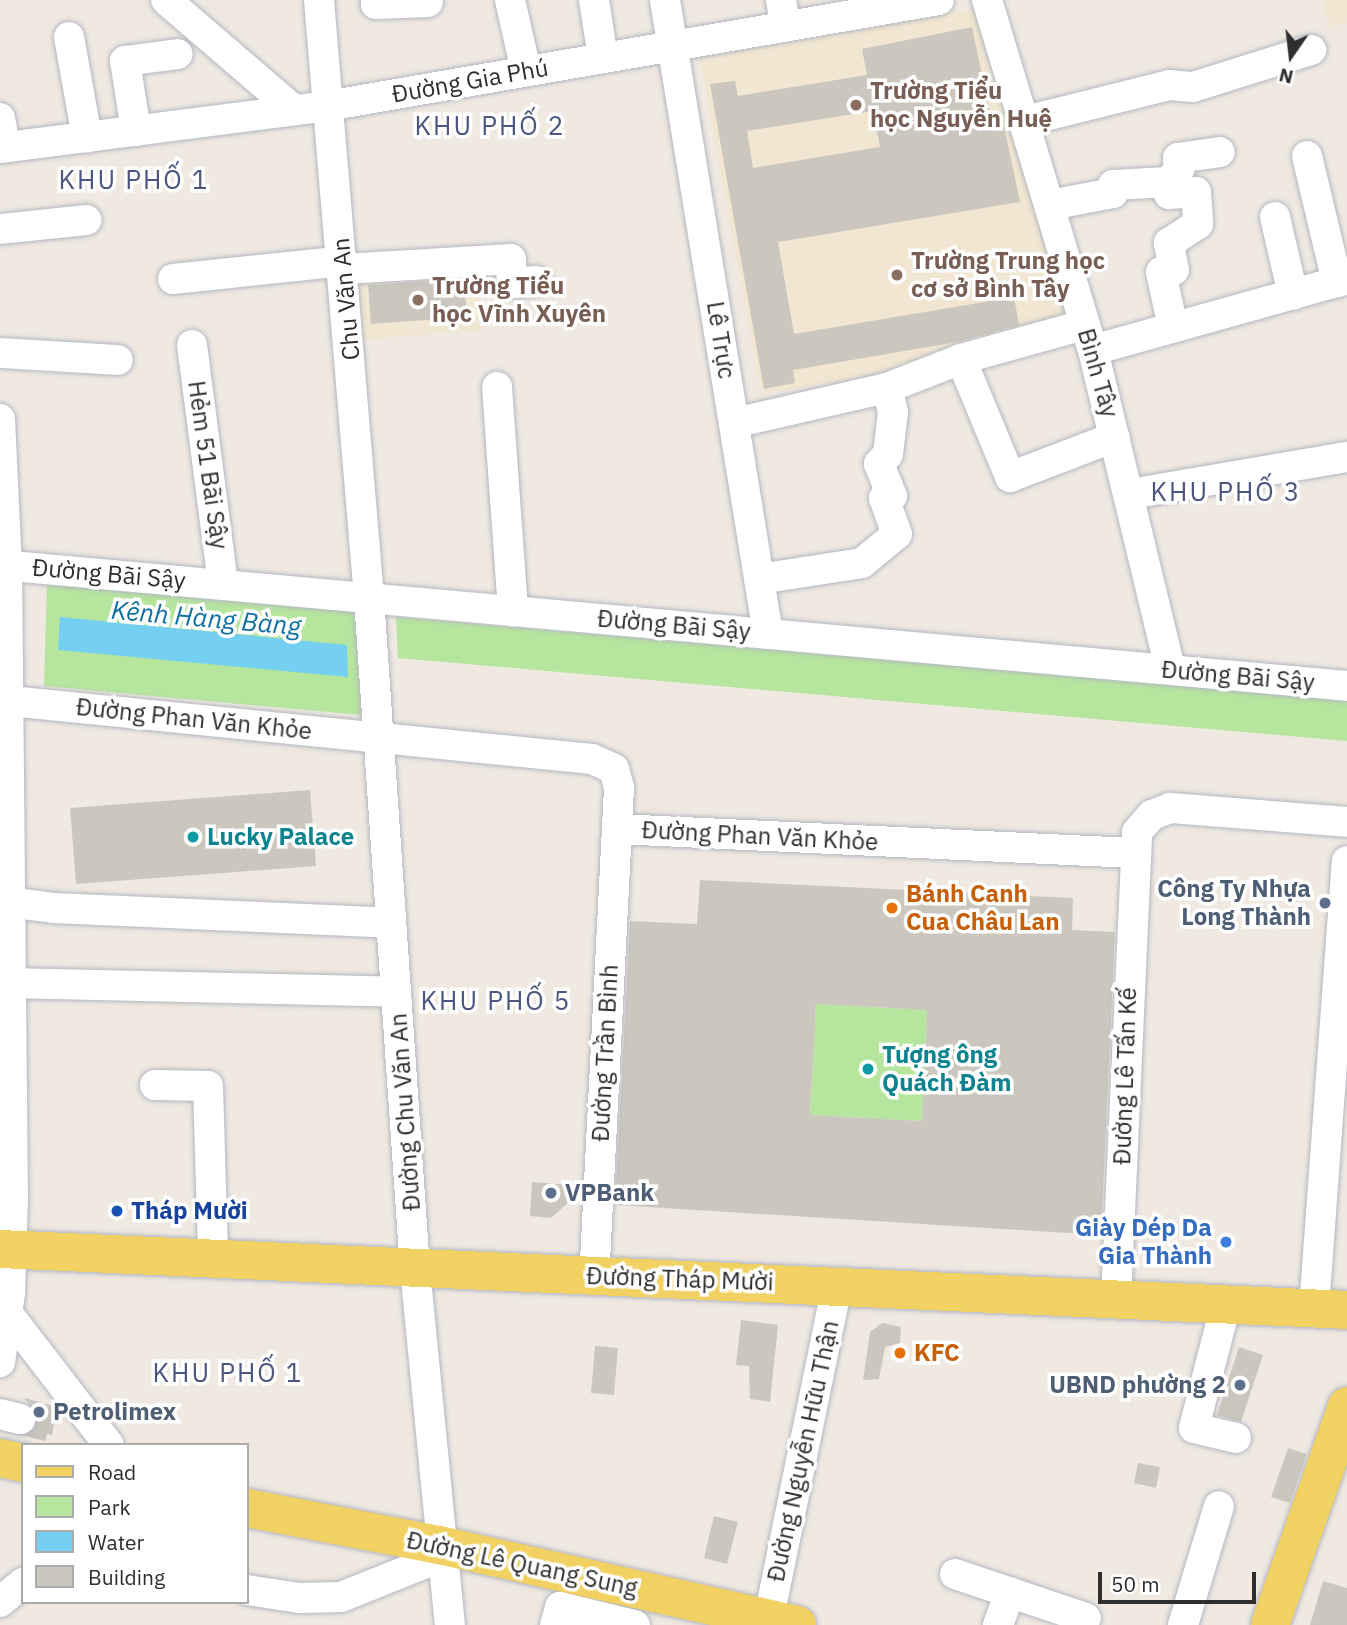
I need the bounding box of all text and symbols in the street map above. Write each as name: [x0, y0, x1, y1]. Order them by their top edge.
north arrow: [1256, 21, 1326, 91]
street label: Đường Gia Phú: [390, 53, 550, 109]
text: N: [1276, 63, 1296, 90]
place label: Trường Tiểu học Nguyễn Huệ: [870, 77, 1052, 133]
marker: Trường Tiểu học Nguyễn Huệ: [848, 97, 864, 113]
district label: KHU PHỐ 2: [416, 110, 564, 142]
district label: KHU PHỐ 1: [60, 164, 208, 196]
street label: Chu Văn An: [326, 237, 366, 361]
place label: Trường Trung học cơ sở Bình Tây: [911, 247, 1105, 303]
marker: Trường Trung học cơ sở Bình Tây: [889, 267, 905, 283]
place label: Trường Tiểu học Vĩnh Xuyên: [432, 272, 606, 328]
marker: Trường Tiểu học Vĩnh Xuyên: [410, 292, 426, 308]
street label: Lê Trực: [701, 299, 741, 381]
street label: Bình Tây: [1072, 325, 1124, 421]
street label: Hẻm 51 Bãi Sậy: [182, 379, 234, 551]
district label: KHU PHỐ 3: [1152, 476, 1300, 508]
street label: Đường Bãi Sậy: [31, 553, 187, 595]
water label: Kênh Hàng Bàng: [110, 594, 302, 642]
street label: Đường Bãi Sậy: [596, 604, 752, 646]
street label: Đường Bãi Sậy: [1160, 655, 1316, 697]
street label: Đường Phan Văn Khỏe: [75, 692, 313, 746]
street label: Đường Phan Văn Khỏe: [641, 815, 879, 857]
place label: Lucky Palace: [207, 823, 354, 851]
marker: Lucky Palace: [185, 829, 201, 845]
place label: Công Ty Nhựa Long Thành: [1157, 875, 1311, 931]
place label: Bánh Canh Cua Châu Lan: [906, 880, 1060, 936]
marker: Công Ty Nhựa Long Thành: [1317, 895, 1333, 911]
marker: Bánh Canh Cua Châu Lan: [884, 900, 900, 916]
street label: Đường Trần Bình: [586, 964, 624, 1142]
district label: KHU PHỐ 5: [422, 985, 570, 1017]
street label: Đường Lê Tấn Kế: [1108, 987, 1142, 1165]
street label: Đường Chu Văn An: [384, 1012, 426, 1212]
place label: Tượng ông Quách Đàm: [882, 1041, 1011, 1097]
marker: Tượng ông Quách Đàm: [860, 1061, 876, 1077]
place label: VPBank: [565, 1179, 654, 1207]
marker: VPBank: [543, 1185, 559, 1201]
place label: Tháp Mười: [131, 1197, 248, 1225]
marker: Tháp Mười: [109, 1203, 125, 1219]
place label: Giày Dép Da Gia Thành: [1075, 1214, 1212, 1270]
marker: Giày Dép Da Gia Thành: [1218, 1234, 1234, 1250]
street label: Đường Tháp Mười: [586, 1261, 774, 1297]
street label: Đường Nguyễn Hữu Thận: [761, 1318, 845, 1584]
place label: KFC: [914, 1339, 960, 1367]
marker: KFC: [892, 1345, 908, 1361]
district label: KHU PHỐ 1: [154, 1357, 302, 1389]
place label: UBND phường 2: [1049, 1371, 1226, 1399]
marker: UBND phường 2: [1232, 1377, 1248, 1393]
place label: Petrolimex: [53, 1398, 176, 1426]
marker: Petrolimex: [31, 1404, 47, 1420]
legend: [21, 1443, 248, 1604]
text: Road: [88, 1458, 136, 1486]
text: Park: [88, 1493, 131, 1521]
street label: Đường Lê Quang Sung: [404, 1525, 640, 1603]
text: Water: [88, 1528, 144, 1556]
scale bar: [1102, 1558, 1260, 1602]
text: Building: [88, 1563, 165, 1591]
text: 50 m: [1111, 1570, 1160, 1598]

